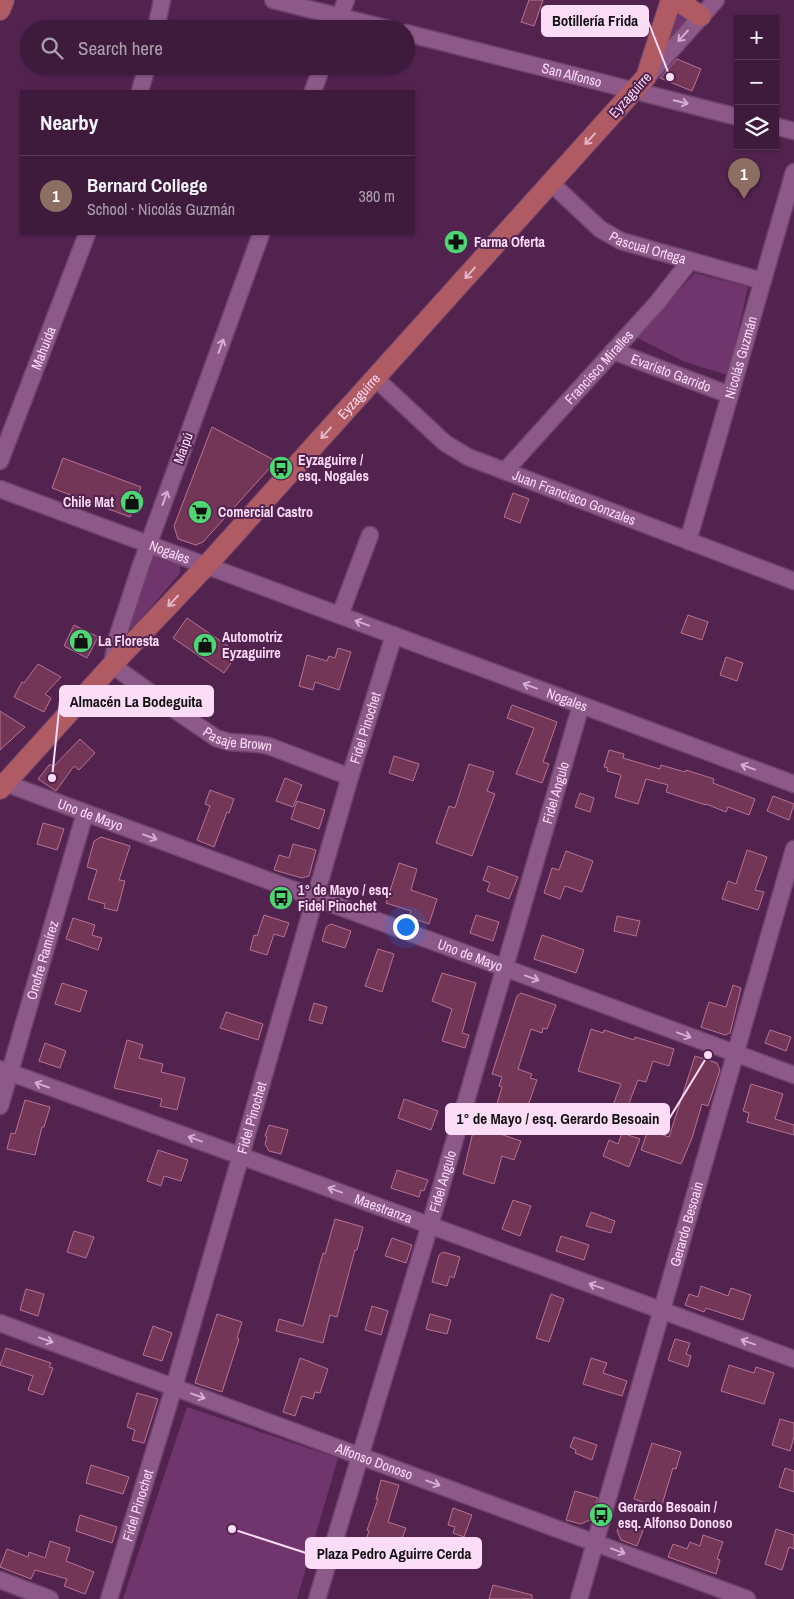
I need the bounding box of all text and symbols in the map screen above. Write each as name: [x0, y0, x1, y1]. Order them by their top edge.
callout: Botillería Frida: [542, 6, 648, 36]
text: Botillería Frida: [552, 10, 638, 31]
map controls: [734, 15, 779, 150]
button: +: [734, 15, 779, 60]
search box: [20, 20, 415, 75]
one-way arrow: [677, 30, 689, 43]
icon: search: [38, 34, 66, 62]
text: Search here: [78, 35, 163, 61]
street label: San Alfonso: [540, 59, 604, 91]
button: −: [734, 60, 779, 105]
street label: Eyzaguirre: [605, 68, 655, 122]
one-way arrow: [673, 98, 689, 108]
button: layers: [734, 105, 779, 150]
text: Nearby: [40, 108, 98, 137]
one-way arrow: [584, 133, 596, 146]
pin: 1: [728, 158, 760, 199]
text: Bernard College: [87, 172, 207, 198]
text: 1: [52, 185, 60, 207]
text: 380 m: [359, 185, 395, 207]
text: School · Nicolás Guzmán: [87, 198, 235, 220]
street label: Pascual Ortega: [606, 227, 689, 268]
pharmacy icon: Farma Oferta: [443, 229, 469, 255]
place label: Farma Oferta: [474, 233, 546, 251]
one-way arrow: [464, 267, 476, 280]
street label: Nicolás Guzmán: [720, 314, 761, 401]
street label: Mahuida: [27, 323, 60, 372]
street label: Francisco Miralles: [561, 326, 637, 408]
one-way arrow: [217, 338, 226, 354]
street label: Evaristo Garrido: [628, 350, 714, 396]
street label: Eyzaguirre: [333, 370, 384, 423]
one-way arrow: [320, 426, 332, 439]
street label: Maipú: [169, 430, 197, 466]
place label: Eyzaguirre / esq. Nogales: [298, 451, 369, 485]
bus stop icon: Eyzaguirre / esq. Nogales: [268, 455, 294, 481]
street label: Juan Francisco Gonzales: [510, 466, 638, 529]
shop icon: Chile Mat: [119, 489, 145, 515]
one-way arrow: [161, 491, 170, 506]
place label: Chile Mat: [63, 493, 114, 511]
supermarket icon: Comercial Castro: [187, 499, 213, 525]
place label: Comercial Castro: [218, 503, 313, 521]
street label: Nogales: [147, 536, 193, 568]
one-way arrow: [167, 595, 179, 608]
one-way arrow: [354, 618, 370, 627]
shop icon: La Floresta: [68, 628, 94, 654]
place label: Automotriz Eyzaguirre: [222, 628, 283, 662]
place label: La Floresta: [98, 632, 160, 650]
shop icon: Automotriz Eyzaguirre: [192, 632, 218, 658]
one-way arrow: [523, 681, 539, 690]
street label: Nogales: [544, 684, 590, 716]
callout: Almacén La Bodeguita: [60, 686, 213, 716]
street label: Fidel Pinochet: [346, 690, 385, 766]
text: Almacén La Bodeguita: [70, 691, 202, 712]
street label: Pasaje Brown: [199, 723, 274, 755]
street label: Fidel Angulo: [538, 759, 573, 826]
one-way arrow: [741, 762, 757, 771]
street label: Uno de Mayo: [55, 794, 126, 835]
one-way arrow: [141, 833, 157, 842]
place label: 1° de Mayo / esq. Fidel Pinochet: [298, 881, 392, 915]
bus stop icon: 1° de Mayo / esq. Fidel Pinochet: [268, 885, 294, 911]
your location: [393, 914, 419, 940]
street label: Onofre Ramírez: [22, 918, 62, 1002]
street label: Uno de Mayo: [435, 935, 505, 975]
one-way arrow: [524, 974, 539, 983]
one-way arrow: [676, 1030, 691, 1040]
one-way arrow: [35, 1080, 51, 1089]
street label: Fidel Pinochet: [233, 1080, 271, 1156]
callout: 1° de Mayo / esq. Gerardo Besoain: [446, 1104, 669, 1134]
text: 1° de Mayo / esq. Gerardo Besoain: [457, 1108, 659, 1129]
one-way arrow: [188, 1134, 204, 1143]
street label: Fidel Angulo: [425, 1148, 460, 1215]
street label: Gerardo Besoain: [666, 1180, 707, 1269]
one-way arrow: [328, 1185, 343, 1194]
street label: Maestranza: [352, 1190, 415, 1227]
one-way arrow: [589, 1281, 604, 1290]
one-way arrow: [38, 1336, 53, 1345]
one-way arrow: [741, 1337, 756, 1346]
one-way arrow: [190, 1392, 205, 1401]
street label: Alfonso Donoso: [332, 1438, 415, 1484]
street label: Fidel Pinochet: [118, 1467, 157, 1543]
one-way arrow: [424, 1479, 440, 1488]
place label: Gerardo Besoain / esq. Alfonso Donoso: [618, 1498, 732, 1532]
bus stop icon: Gerardo Besoain / esq. Alfonso Donoso: [588, 1502, 614, 1528]
callout: Plaza Pedro Aguirre Cerda: [306, 1538, 481, 1568]
text: Plaza Pedro Aguirre Cerda: [317, 1543, 472, 1564]
one-way arrow: [610, 1547, 625, 1556]

